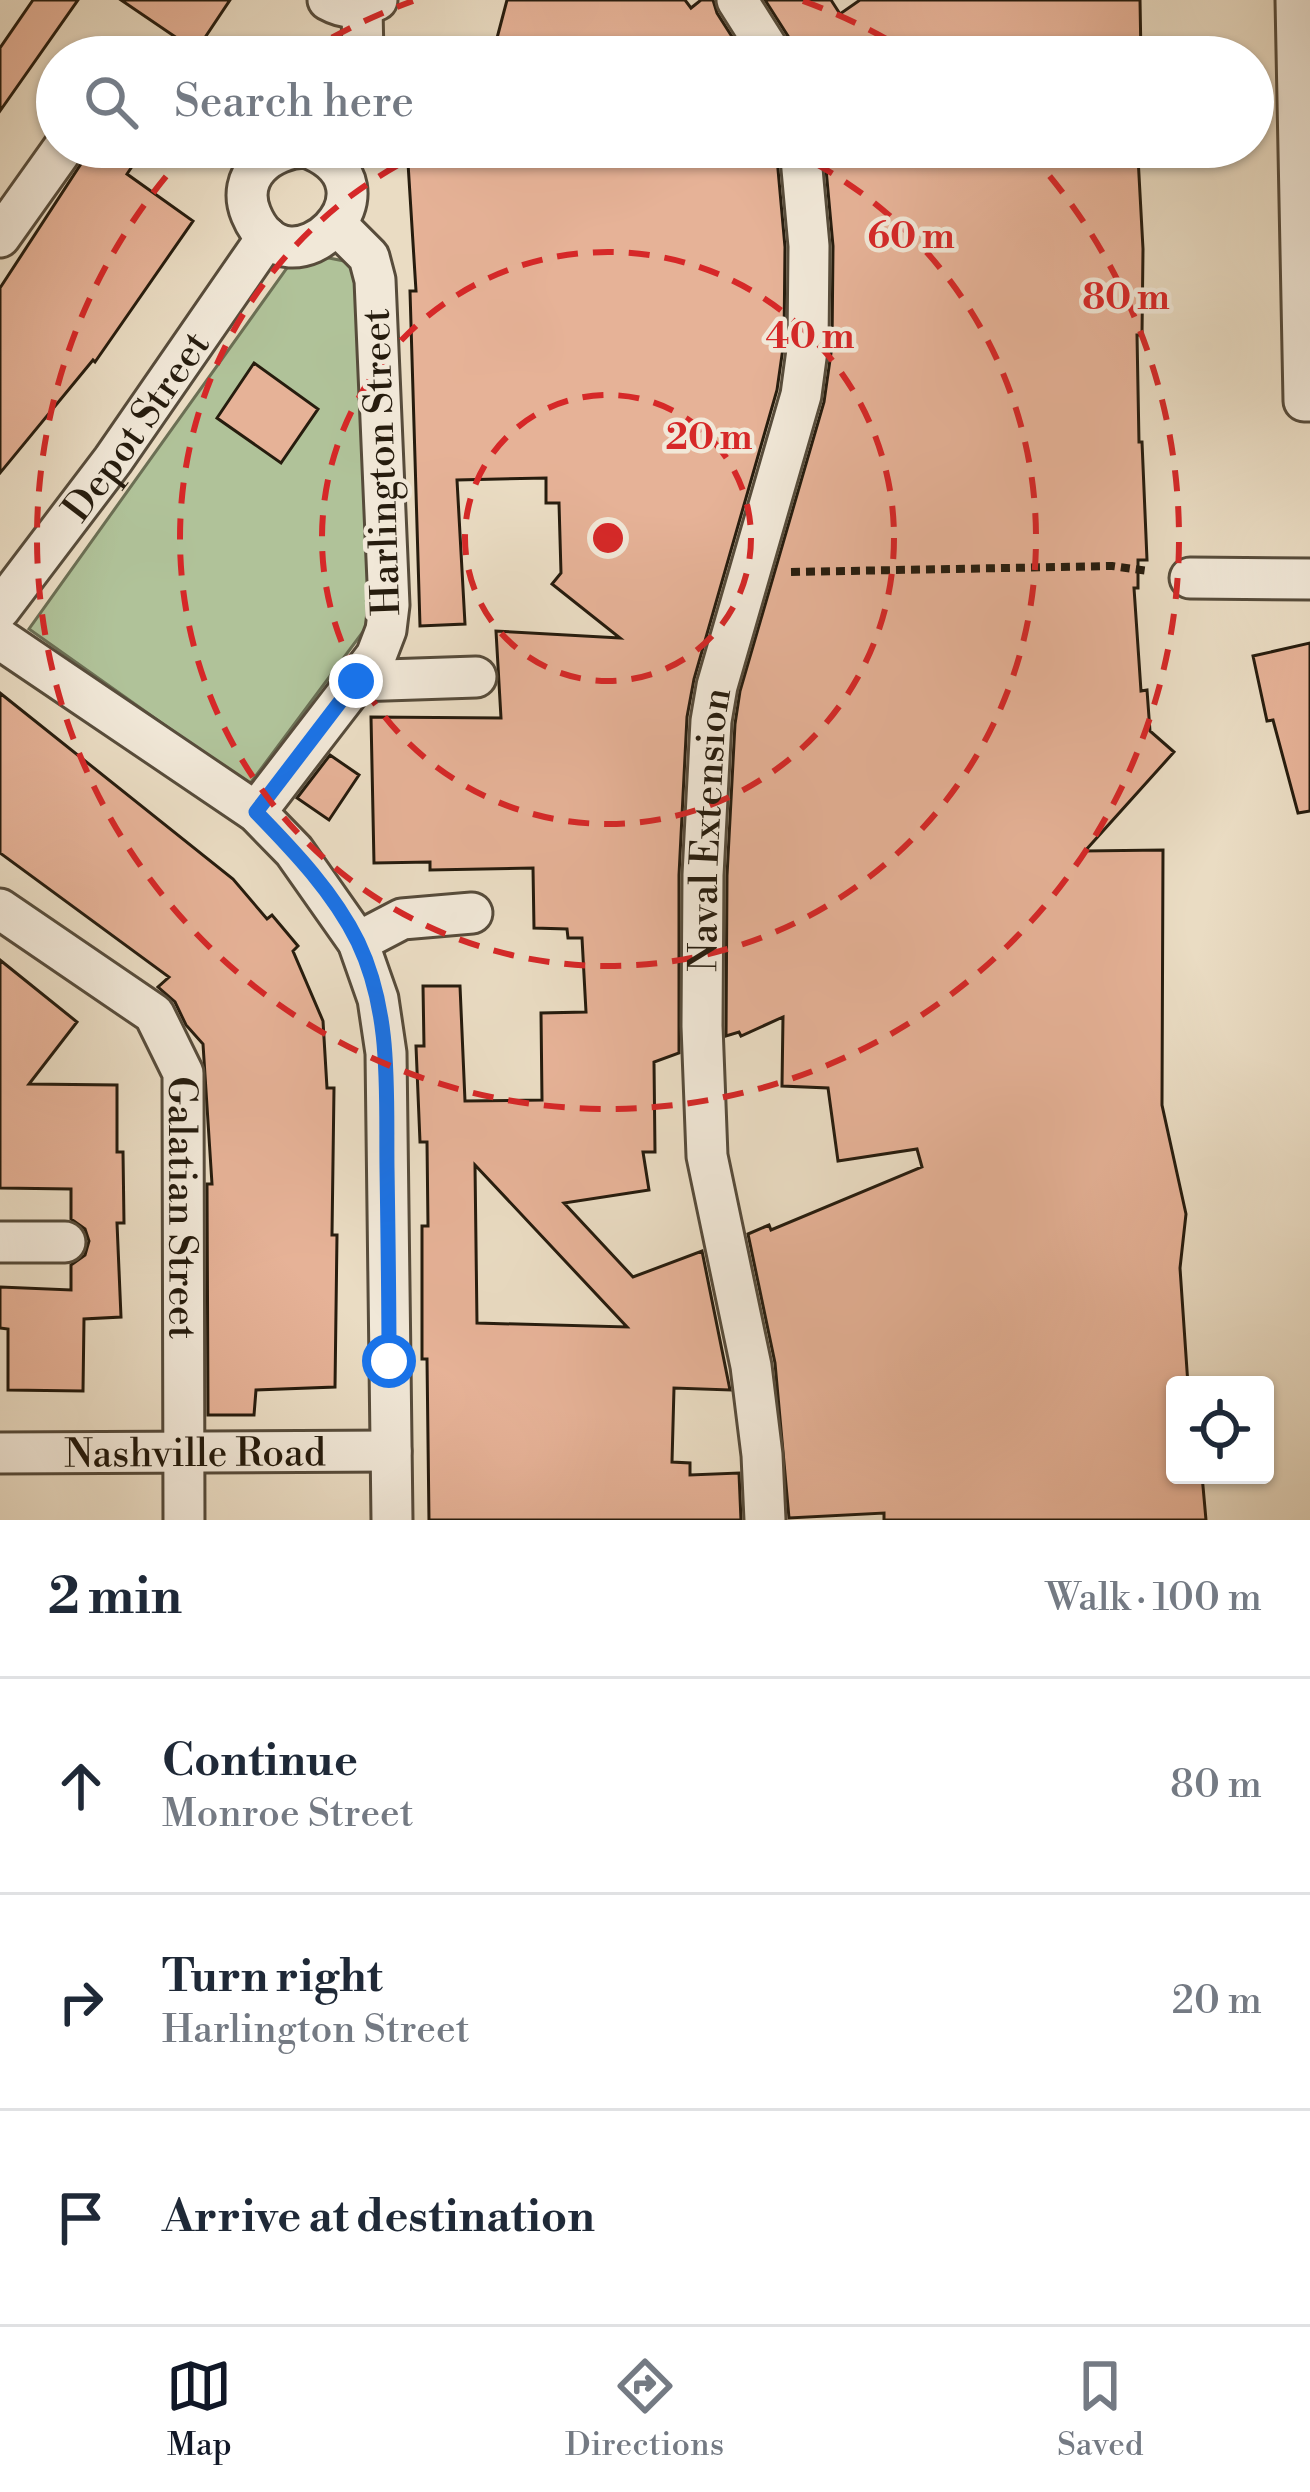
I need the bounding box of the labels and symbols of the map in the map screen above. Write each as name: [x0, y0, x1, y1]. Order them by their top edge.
text: 60 m: [867, 215, 955, 260]
text: 80 m: [1082, 276, 1170, 321]
street label: Harlington Street: [353, 307, 412, 616]
text: 40 m: [766, 315, 855, 360]
street label: Depot Street: [53, 322, 222, 532]
text: 20 m: [665, 416, 753, 461]
centre of rings: [587, 517, 629, 559]
route end: [329, 654, 383, 708]
street label: Naval Extension: [680, 684, 743, 972]
street label: Galatian Street: [156, 1076, 206, 1340]
route start: [362, 1334, 416, 1388]
street label: Nashville Road: [64, 1429, 326, 1480]

